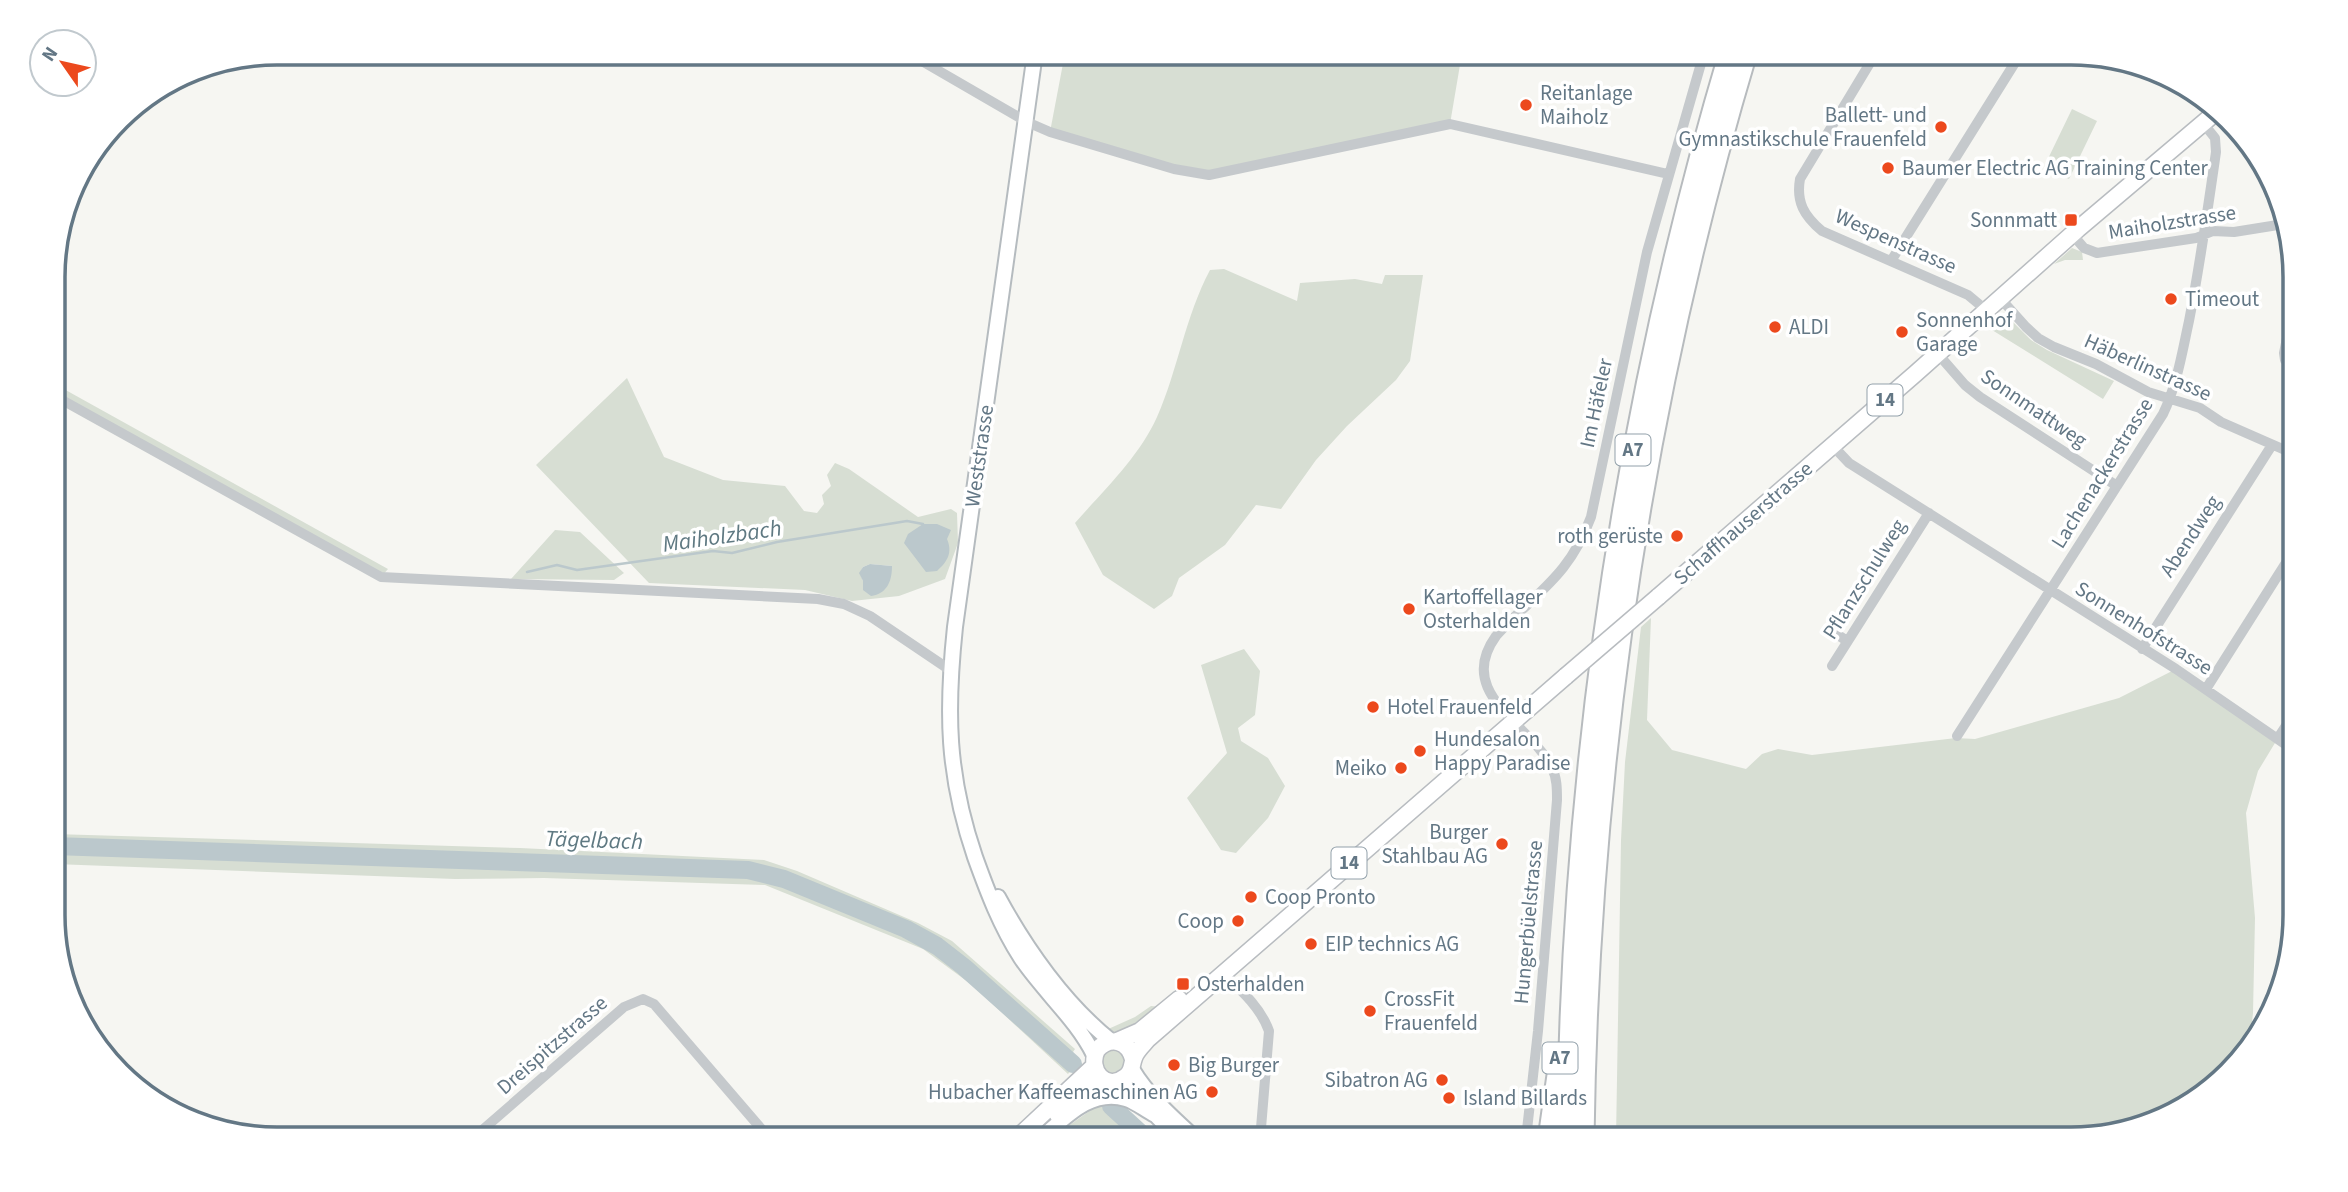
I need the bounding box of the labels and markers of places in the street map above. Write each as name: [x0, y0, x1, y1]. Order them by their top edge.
place label: Reitanlage Maiholz: [1540, 78, 1633, 132]
marker: Reitanlage Maiholz: [1518, 97, 1534, 113]
place label: Ballett- und Gymnastikschule Frauenfeld: [1679, 100, 1927, 154]
marker: Ballett- und Gymnastikschule Frauenfeld: [1933, 119, 1949, 135]
place label: Baumer Electric AG Training Center: [1902, 153, 2208, 183]
marker: Baumer Electric AG Training Center: [1880, 160, 1896, 176]
place label: Sonnmatt: [1970, 205, 2057, 235]
marker: Sonnmatt: [2063, 212, 2079, 228]
place label: Timeout: [2185, 284, 2259, 314]
marker: Timeout: [2163, 291, 2179, 307]
place label: Sonnenhof Garage: [1916, 305, 2013, 359]
place label: ALDI: [1789, 312, 1829, 342]
marker: ALDI: [1767, 319, 1783, 335]
marker: Sonnenhof Garage: [1894, 324, 1910, 340]
place label: roth gerüste: [1557, 521, 1663, 551]
marker: roth gerüste: [1669, 528, 1685, 544]
place label: Kartoffellager Osterhalden: [1423, 582, 1544, 636]
marker: Kartoffellager Osterhalden: [1401, 601, 1417, 617]
place label: Hotel Frauenfeld: [1387, 692, 1533, 722]
marker: Hotel Frauenfeld: [1365, 699, 1381, 715]
place label: Hundesalon Happy Paradise: [1434, 724, 1571, 778]
marker: Hundesalon Happy Paradise: [1412, 743, 1428, 759]
place label: Meiko: [1335, 753, 1387, 783]
marker: Meiko: [1393, 760, 1409, 776]
place label: Burger Stahlbau AG: [1382, 817, 1489, 871]
marker: Burger Stahlbau AG: [1494, 836, 1510, 852]
place label: Coop Pronto: [1265, 882, 1376, 912]
marker: Coop Pronto: [1243, 889, 1259, 905]
place label: Coop: [1178, 906, 1224, 936]
marker: Coop: [1230, 913, 1246, 929]
place label: EIP technics AG: [1325, 929, 1459, 959]
marker: EIP technics AG: [1303, 936, 1319, 952]
place label: Osterhalden: [1197, 969, 1305, 999]
marker: Osterhalden: [1175, 976, 1191, 992]
place label: CrossFit Frauenfeld: [1384, 984, 1478, 1038]
marker: CrossFit Frauenfeld: [1362, 1003, 1378, 1019]
place label: Big Burger: [1188, 1050, 1280, 1080]
marker: Big Burger: [1166, 1057, 1182, 1073]
place label: Sibatron AG: [1325, 1065, 1428, 1095]
marker: Sibatron AG: [1434, 1072, 1450, 1088]
place label: Hubacher Kaffeemaschinen AG: [928, 1077, 1198, 1107]
place label: Island Billards: [1463, 1083, 1587, 1113]
marker: Hubacher Kaffeemaschinen AG: [1204, 1084, 1220, 1100]
marker: Island Billards: [1441, 1090, 1457, 1106]

